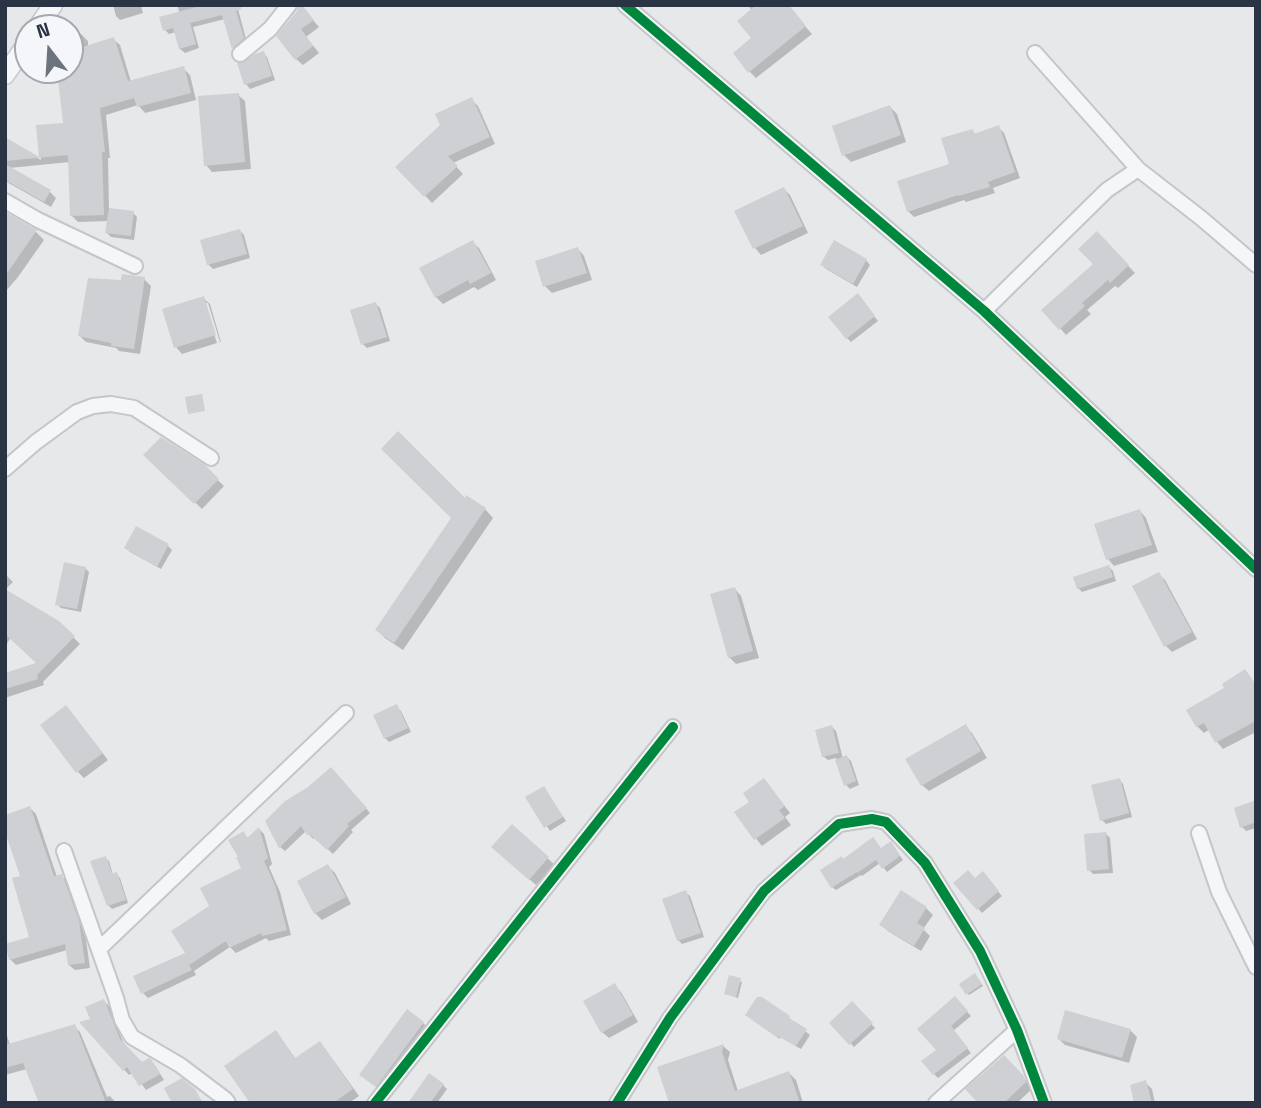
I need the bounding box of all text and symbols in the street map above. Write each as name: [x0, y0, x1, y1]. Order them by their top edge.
north arrow: [14, 14, 84, 84]
text: N: [34, 17, 53, 44]

